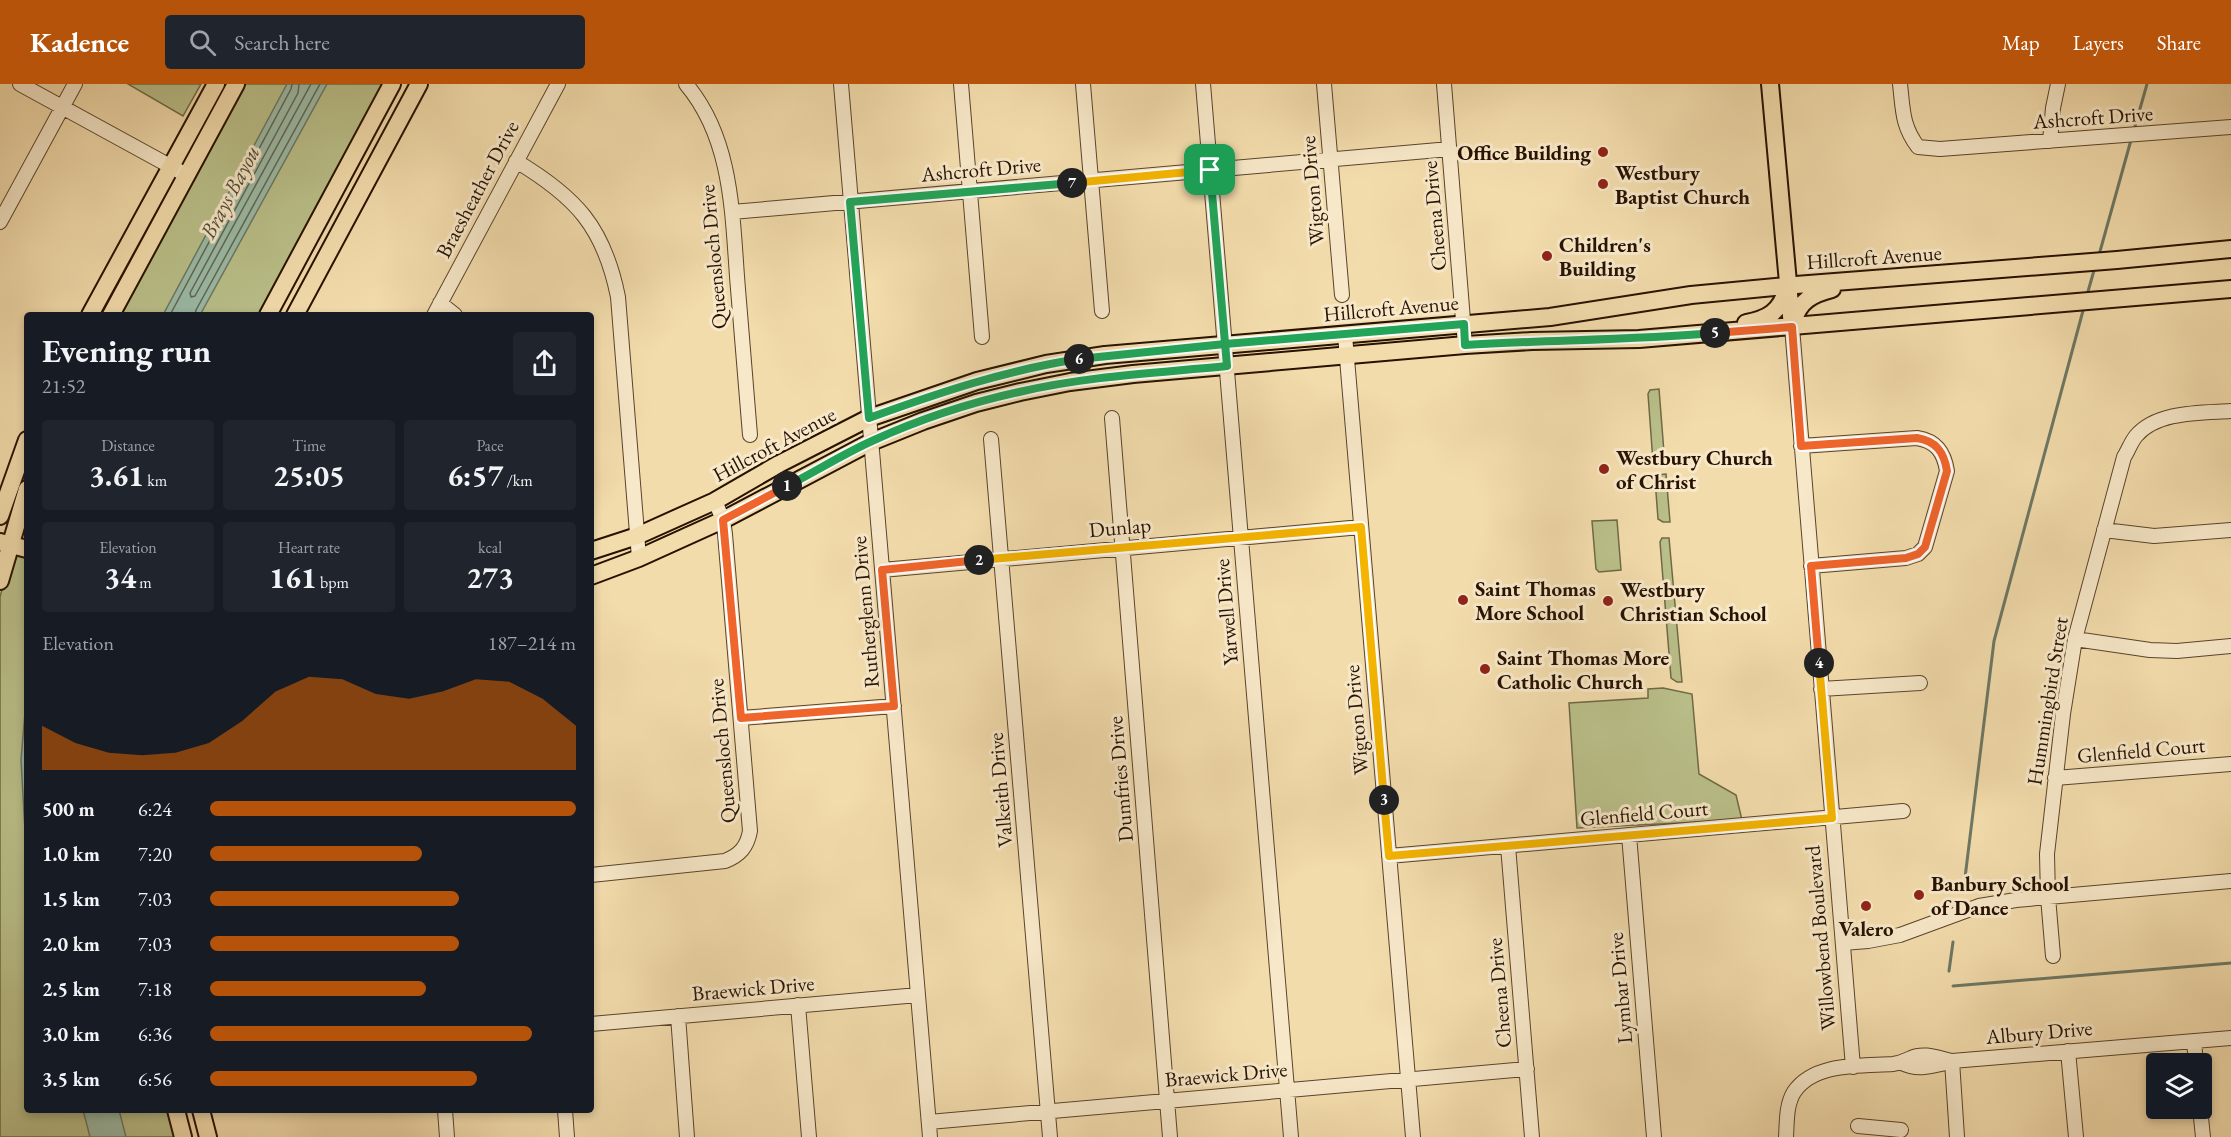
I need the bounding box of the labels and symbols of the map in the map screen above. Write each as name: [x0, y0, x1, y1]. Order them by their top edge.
street label: Ashcroft Drive: [2031, 99, 2154, 135]
street label: Braesheather Drive: [429, 116, 525, 262]
street label: Wigton Drive: [1294, 135, 1330, 247]
place label: Office Building: [1457, 139, 1591, 166]
water label: Brays Bayou: [193, 141, 267, 244]
pin: [1184, 144, 1235, 195]
marker: Office Building: [1596, 145, 1610, 159]
street label: Ashcroft Drive: [919, 150, 1042, 188]
place label: Westbury Baptist Church: [1615, 159, 1750, 210]
street label: Cheena Drive: [1416, 160, 1452, 272]
pin: 7: [1057, 168, 1087, 198]
marker: Westbury Baptist Church: [1596, 177, 1610, 191]
street label: Queensloch Drive: [693, 184, 734, 330]
place label: Children's Building: [1559, 231, 1651, 282]
street label: Hillcroft Avenue: [1805, 239, 1943, 275]
marker: Children's Building: [1540, 249, 1554, 263]
street label: Hillcroft Avenue: [1322, 289, 1460, 327]
pin: 5: [1700, 318, 1730, 348]
pin: 6: [1064, 344, 1094, 374]
street label: Hillcroft Avenue: [708, 400, 840, 488]
place label: Westbury Church of Christ: [1616, 444, 1773, 495]
marker: Westbury Church of Christ: [1597, 462, 1611, 476]
pin: 1: [772, 471, 802, 501]
street label: Dunlap: [1088, 511, 1152, 543]
street label: Rutherglenn Drive: [845, 535, 885, 689]
pin: 2: [964, 545, 994, 575]
street label: Yarwell Drive: [1208, 558, 1244, 666]
place label: Saint Thomas More School: [1475, 575, 1596, 626]
place label: Westbury Christian School: [1620, 576, 1767, 627]
marker: Saint Thomas More School: [1456, 593, 1470, 607]
marker: Westbury Christian School: [1601, 594, 1615, 608]
street label: Hummingbird Street: [2020, 615, 2074, 787]
place label: Saint Thomas More Catholic Church: [1497, 644, 1670, 695]
pin: 4: [1804, 648, 1834, 678]
marker: Saint Thomas More Catholic Church: [1478, 662, 1492, 676]
street label: Wigton Drive: [1338, 664, 1374, 776]
street label: Queensloch Drive: [702, 678, 743, 824]
street label: Dumfries Drive: [1101, 715, 1139, 843]
street label: Valkeith Drive: [982, 731, 1018, 849]
street label: Glenfield Court: [2076, 731, 2207, 769]
pin: 3: [1369, 785, 1399, 815]
street label: Glenfield Court: [1579, 794, 1710, 832]
street label: Willowbend Boulevard: [1798, 844, 1842, 1032]
place label: Banbury School of Dance: [1931, 870, 2069, 921]
marker: Banbury School of Dance: [1912, 888, 1926, 902]
marker: Valero: [1859, 899, 1873, 913]
place label: Valero: [1838, 915, 1894, 942]
street label: Lymbar Drive: [1602, 931, 1638, 1045]
street label: Cheena Drive: [1481, 937, 1517, 1049]
street label: Braewick Drive: [691, 969, 815, 1007]
street label: Albury Drive: [1984, 1014, 2093, 1050]
street label: Braewick Drive: [1164, 1055, 1288, 1093]

